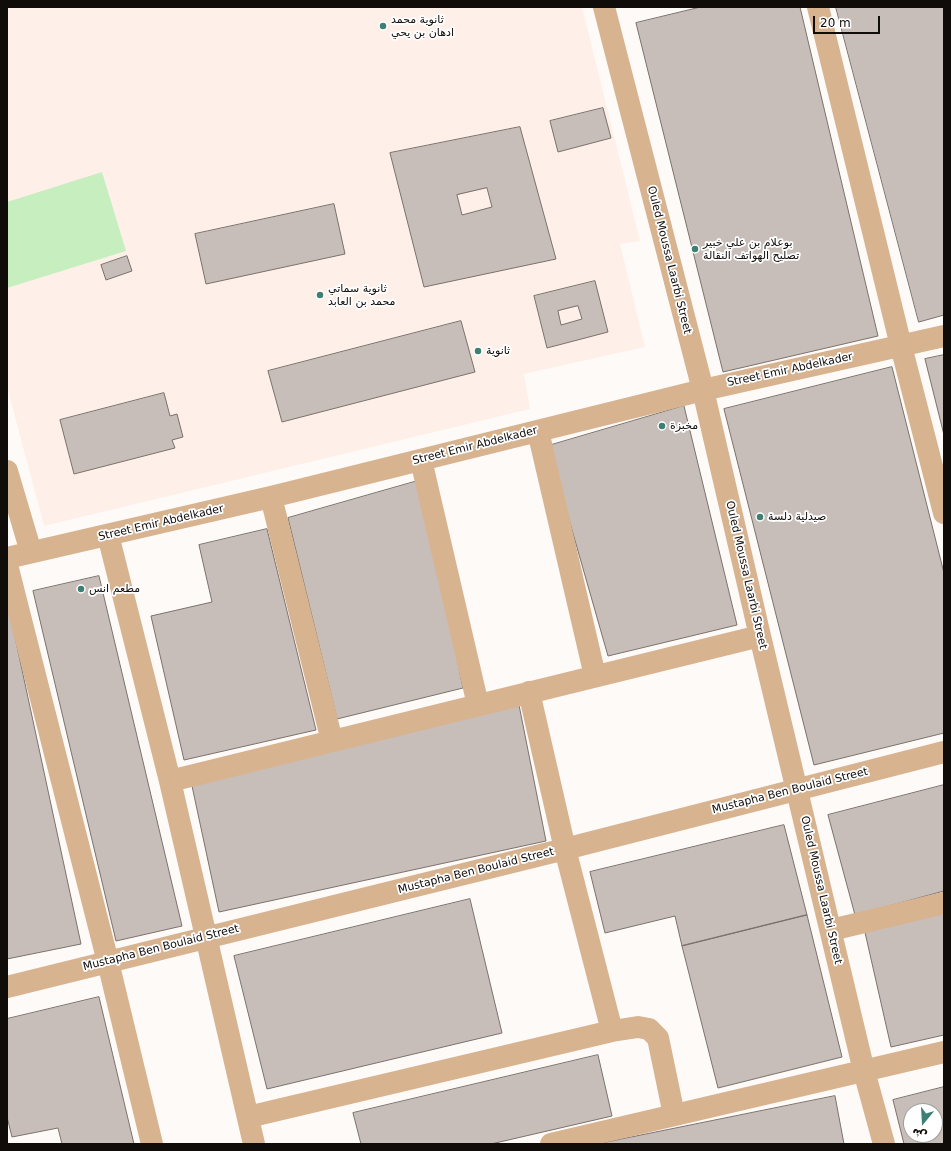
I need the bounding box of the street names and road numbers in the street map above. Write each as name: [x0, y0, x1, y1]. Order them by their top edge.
street label: Ouled Moussa Laarbi Street: [644, 185, 694, 335]
street label: Street Emir Abdelkader: [726, 350, 854, 390]
street label: Street Emir Abdelkader: [411, 424, 539, 468]
street label: Ouled Moussa Laarbi Street: [722, 500, 770, 650]
street label: Street Emir Abdelkader: [97, 502, 225, 544]
street label: Mustapha Ben Boulaid Street: [711, 765, 869, 817]
street label: Ouled Moussa Laarbi Street: [797, 815, 845, 965]
street label: Mustapha Ben Boulaid Street: [397, 845, 555, 897]
street label: Mustapha Ben Boulaid Street: [82, 922, 240, 974]

